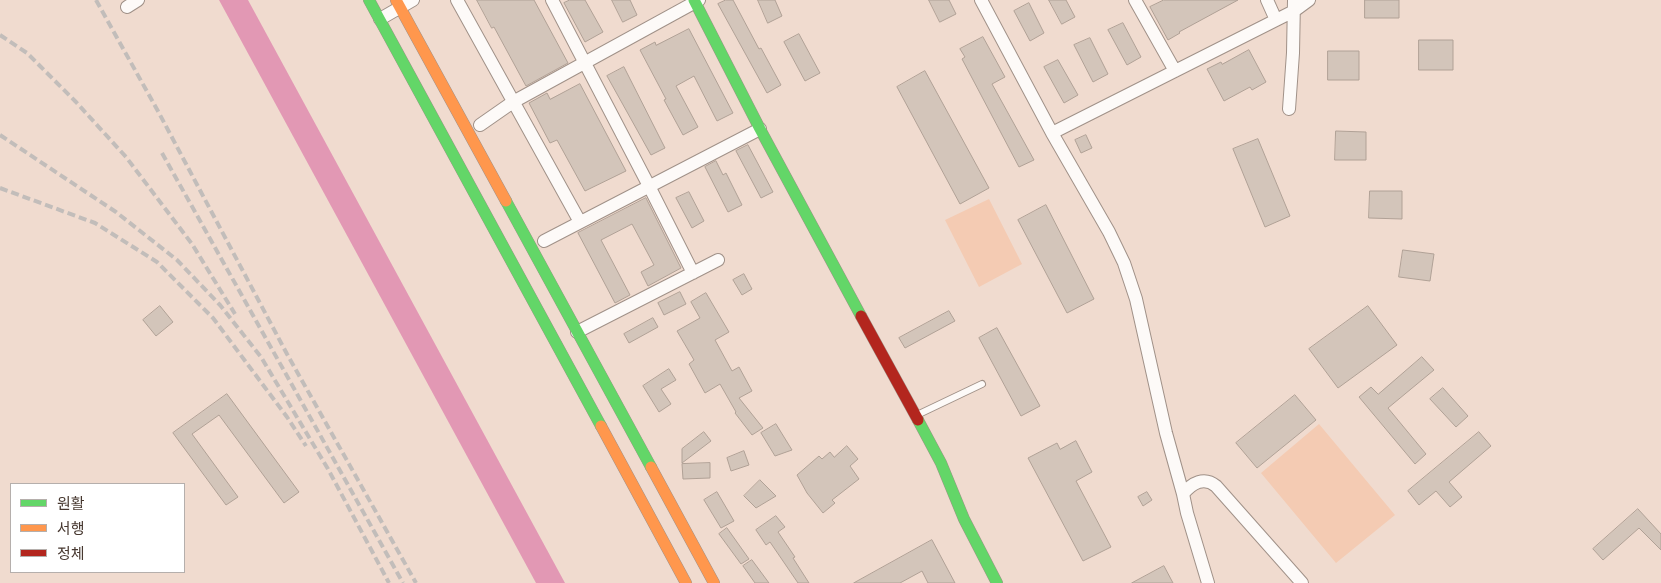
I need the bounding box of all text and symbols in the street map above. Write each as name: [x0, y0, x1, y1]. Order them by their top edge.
legend: [10, 483, 185, 573]
text: 원활: [57, 494, 85, 512]
text: 서행: [57, 519, 85, 537]
text: 정체: [57, 544, 85, 562]

